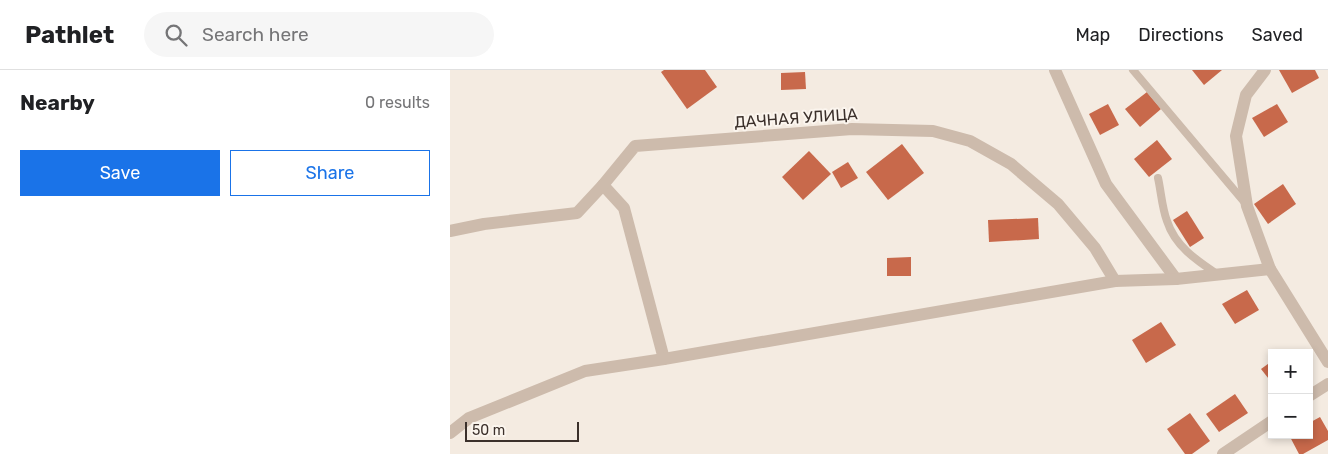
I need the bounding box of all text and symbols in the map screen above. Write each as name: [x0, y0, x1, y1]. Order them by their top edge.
search box: [144, 12, 494, 57]
text: Pathlet: [25, 21, 114, 49]
icon: search: [162, 21, 190, 49]
text: Search here: [202, 23, 309, 46]
text: Map: [1075, 24, 1110, 46]
text: Directions: [1138, 24, 1224, 46]
text: Saved: [1252, 24, 1303, 46]
text: Nearby: [20, 90, 95, 115]
text: 0 results: [365, 93, 430, 112]
street label: ДАЧНАЯ УЛИЦА: [734, 104, 859, 132]
button: Save: [20, 150, 220, 196]
button: Share: [230, 150, 430, 196]
map controls: [1268, 349, 1313, 439]
button: +: [1268, 349, 1313, 394]
button: −: [1268, 394, 1313, 439]
scale bar: [465, 419, 579, 442]
text: 50 m: [472, 422, 505, 439]

